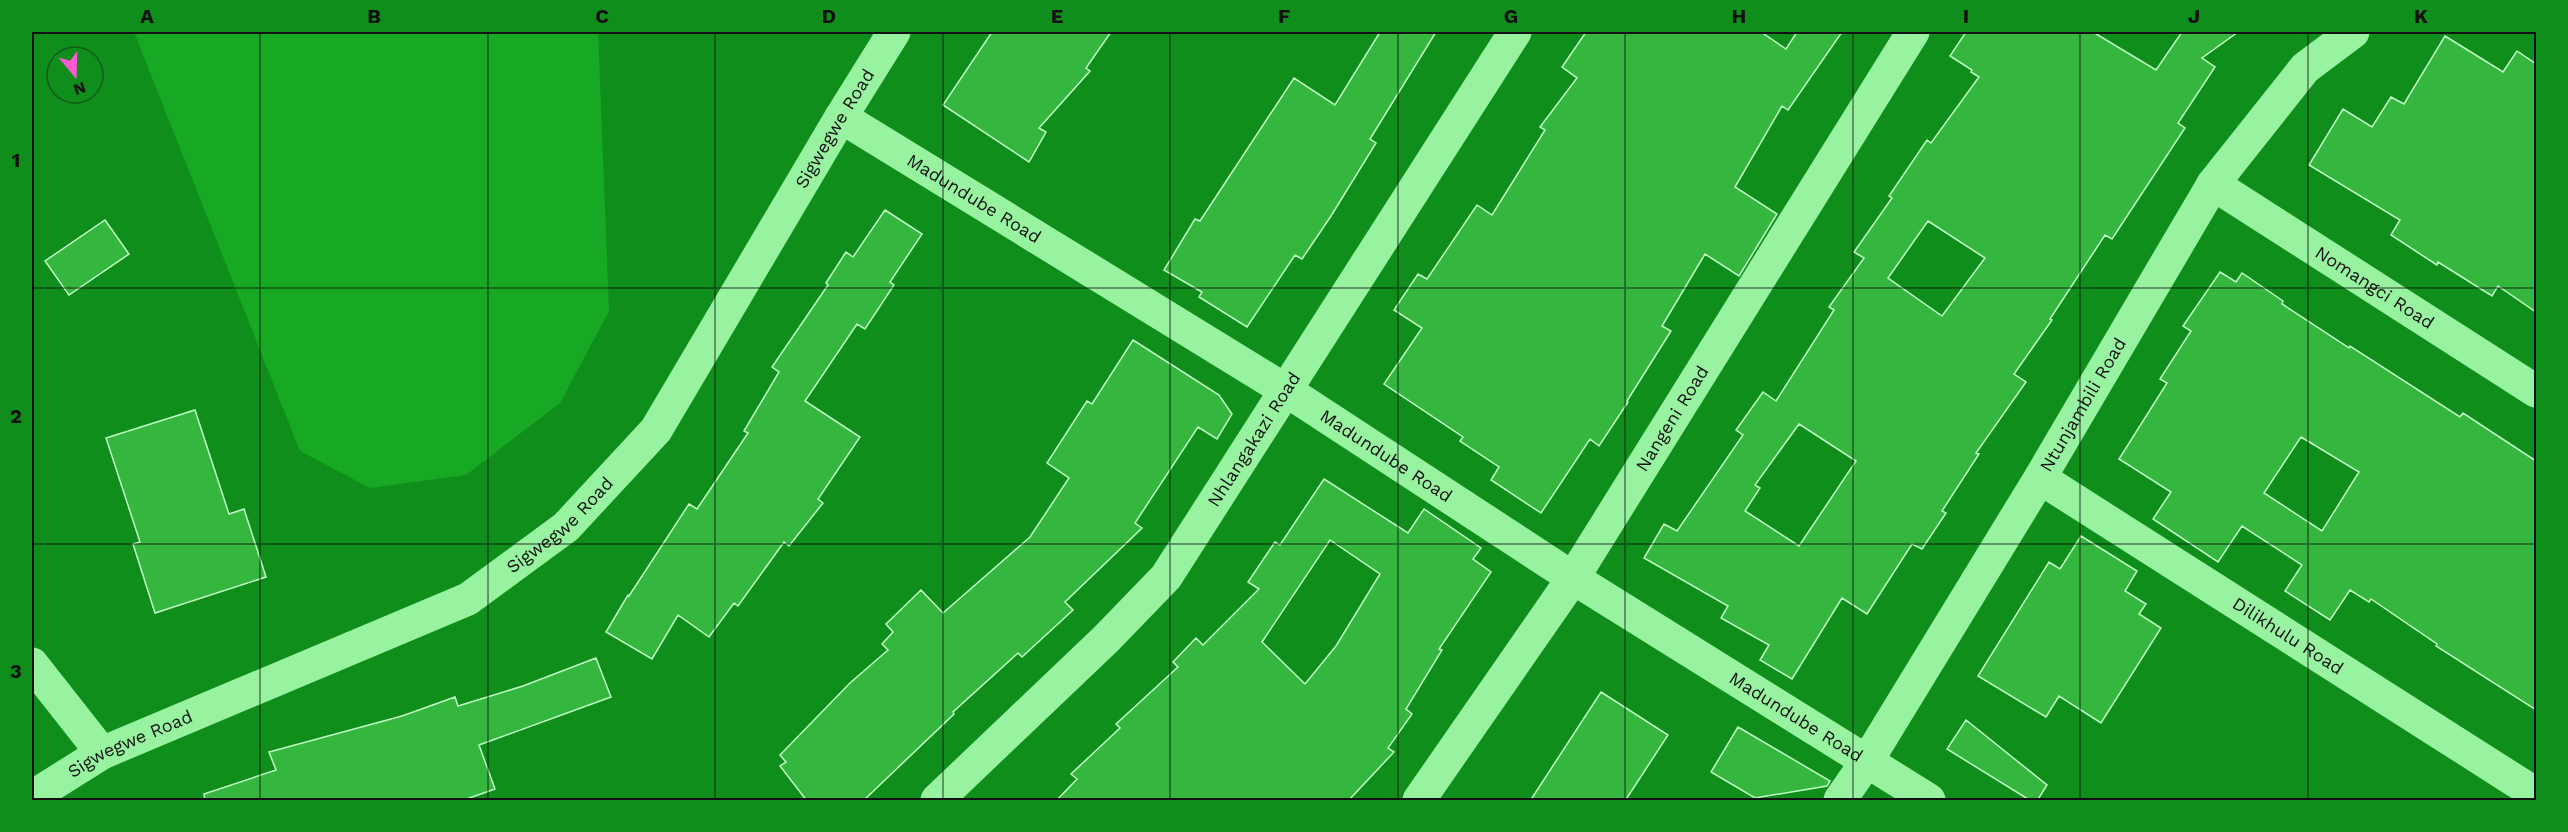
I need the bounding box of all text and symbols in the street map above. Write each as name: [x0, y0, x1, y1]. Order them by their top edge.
text: A: [140, 4, 154, 28]
text: B: [367, 4, 381, 28]
text: C: [595, 4, 609, 28]
text: D: [822, 4, 836, 28]
text: E: [1051, 4, 1063, 28]
text: F: [1278, 4, 1290, 28]
text: G: [1504, 4, 1518, 28]
text: H: [1732, 4, 1746, 28]
text: I: [1963, 4, 1969, 28]
text: J: [2188, 4, 2200, 28]
text: K: [2414, 4, 2428, 28]
north arrow: [45, 45, 105, 105]
street label: Sigwegwe Road: [790, 65, 878, 192]
text: N: [71, 78, 88, 100]
text: 1: [12, 148, 20, 172]
street label: Madundube Road: [903, 149, 1045, 247]
street label: Nomangci Road: [2312, 241, 2438, 333]
street label: Ntunjambili Road: [2035, 334, 2130, 475]
street label: Nangeni Road: [1631, 362, 1713, 475]
street label: Nhlangakazi Road: [1203, 368, 1304, 510]
text: 2: [10, 404, 22, 428]
street label: Madundube Road: [1317, 405, 1456, 506]
street label: Sigwegwe Road: [502, 472, 617, 577]
street label: Dilikhulu Road: [2229, 593, 2348, 679]
text: 3: [10, 659, 22, 683]
street label: Madundube Road: [1726, 667, 1867, 766]
street label: Sigwegwe Road: [64, 705, 195, 782]

